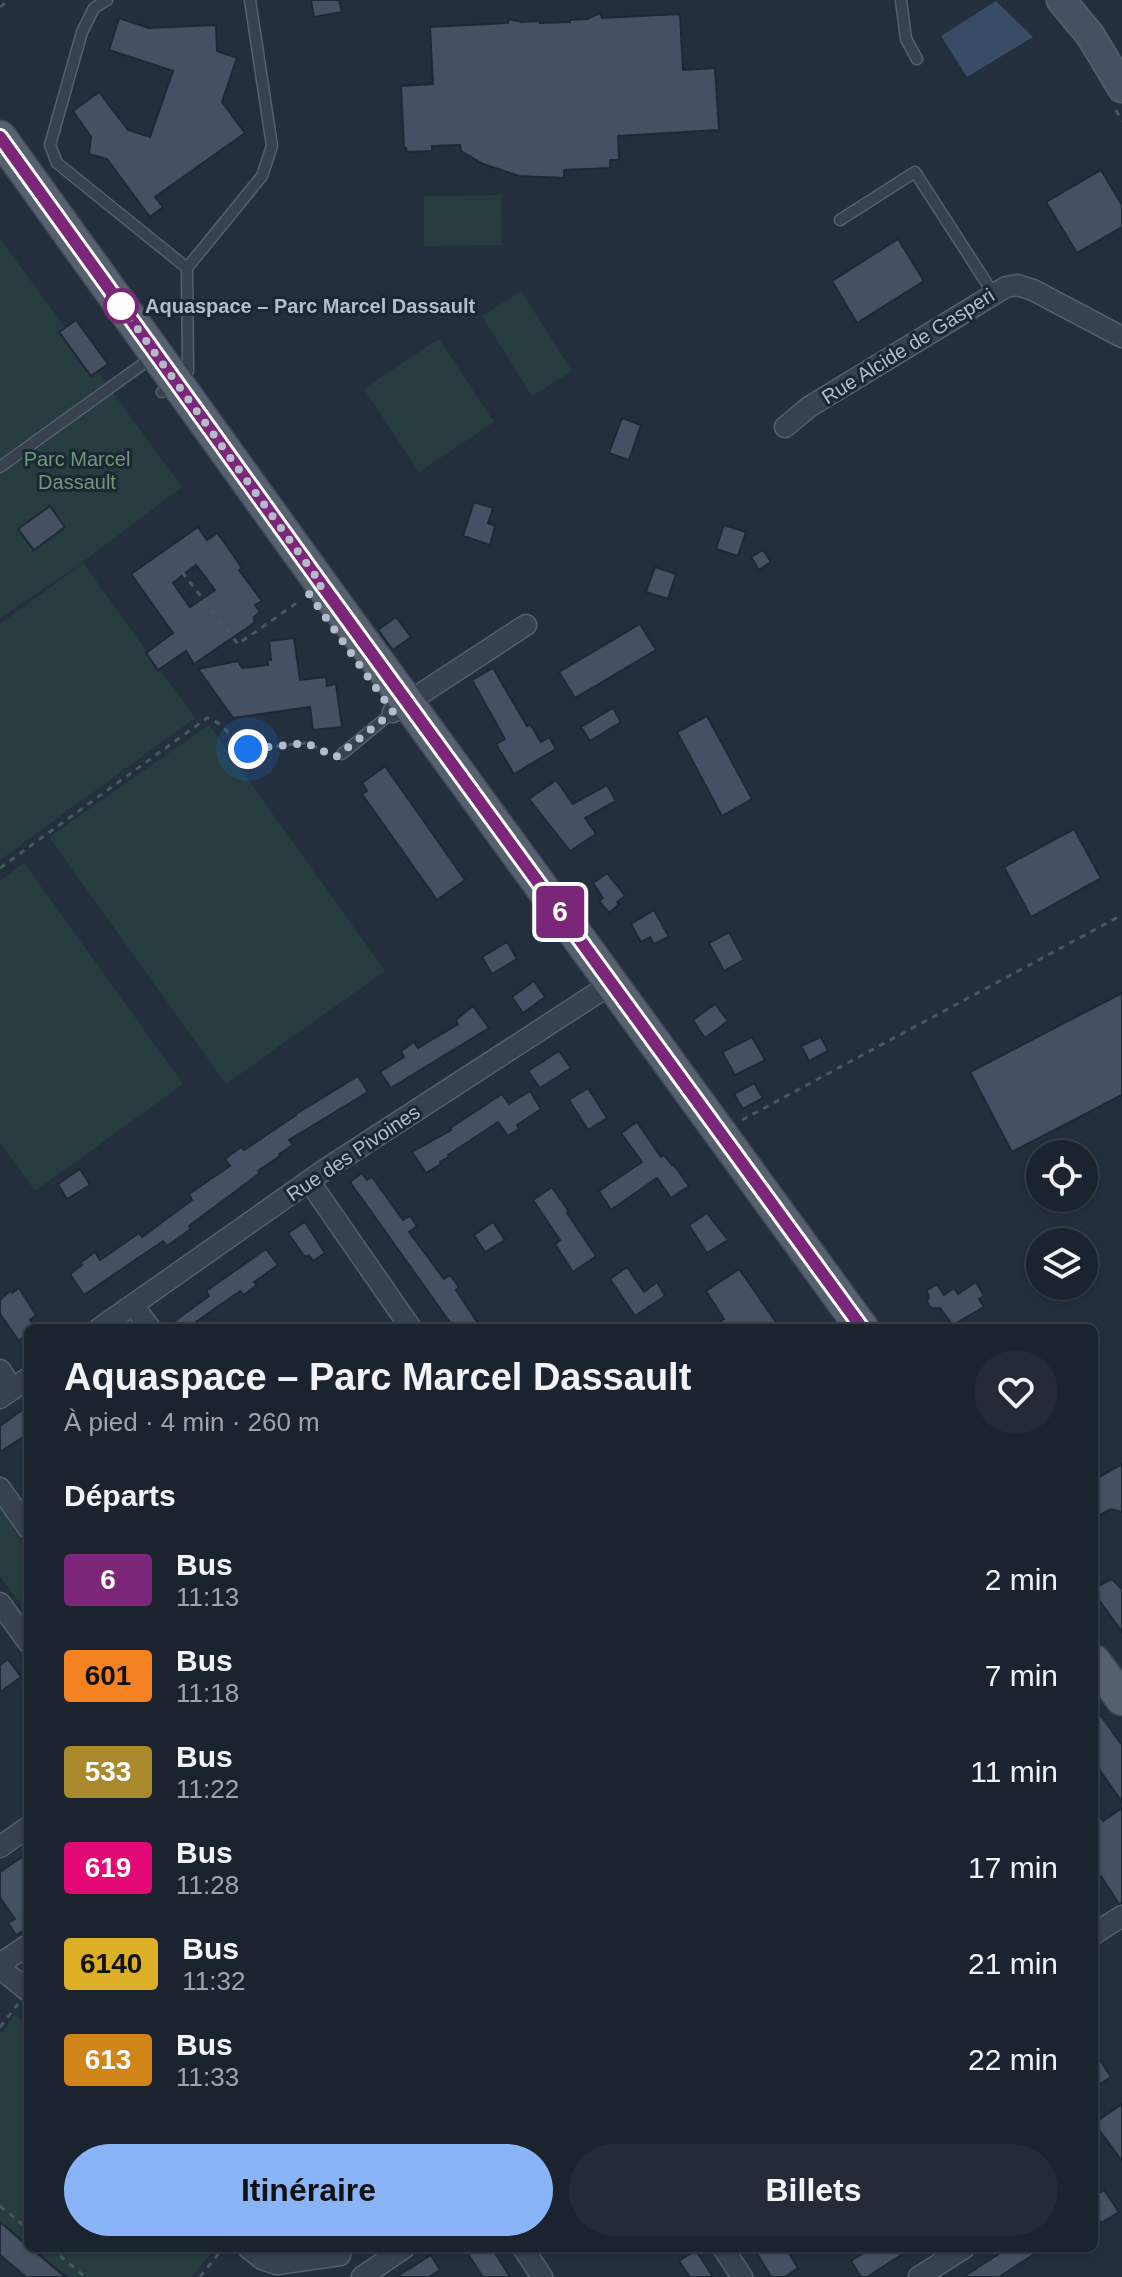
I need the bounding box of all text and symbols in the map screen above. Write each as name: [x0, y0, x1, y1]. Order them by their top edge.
street label: Rue Alcide de Gasperi: [818, 284, 998, 408]
marker: Aquaspace – Parc Marcel Dassault: [104, 289, 138, 323]
place label: Aquaspace – Parc Marcel Dassault: [145, 295, 476, 317]
park label: Parc Marcel Dassault: [24, 448, 130, 493]
your location: [228, 729, 268, 769]
line badge: 6: [534, 886, 586, 938]
text: 6: [552, 896, 568, 927]
street label: Rue des Pivoines: [282, 1100, 424, 1206]
map controls: [1026, 1140, 1098, 1300]
button: locate: [1026, 1140, 1098, 1212]
button: layers: [1026, 1228, 1098, 1300]
button: heart: [974, 1350, 1058, 1434]
text: Aquaspace – Parc Marcel Dassault: [64, 1356, 691, 1398]
text: À pied · 4 min · 260 m: [64, 1407, 320, 1437]
text: Départs: [64, 1479, 176, 1512]
text: Bus: [176, 1548, 233, 1581]
text: 2 min: [985, 1563, 1058, 1596]
text: 6: [100, 1564, 116, 1595]
text: 11:13: [176, 1582, 239, 1612]
text: Bus: [176, 1644, 233, 1677]
text: 7 min: [985, 1659, 1058, 1692]
text: 601: [85, 1660, 131, 1691]
text: 11:18: [176, 1678, 239, 1708]
text: Bus: [176, 1740, 233, 1773]
text: 11 min: [970, 1755, 1058, 1788]
text: 533: [85, 1756, 131, 1787]
text: 11:22: [176, 1774, 239, 1804]
text: Bus: [176, 1836, 233, 1869]
text: 17 min: [968, 1851, 1058, 1884]
text: 619: [85, 1852, 131, 1883]
text: 11:28: [176, 1870, 239, 1900]
text: Bus: [182, 1932, 239, 1965]
text: 21 min: [968, 1947, 1058, 1980]
text: 6140: [80, 1948, 142, 1979]
text: 11:32: [182, 1966, 245, 1996]
text: Bus: [176, 2028, 233, 2061]
text: 22 min: [968, 2043, 1058, 2076]
text: 613: [85, 2044, 131, 2075]
text: 11:33: [176, 2062, 239, 2092]
button: Itinéraire: [64, 2144, 553, 2236]
button: Billets: [569, 2144, 1058, 2236]

